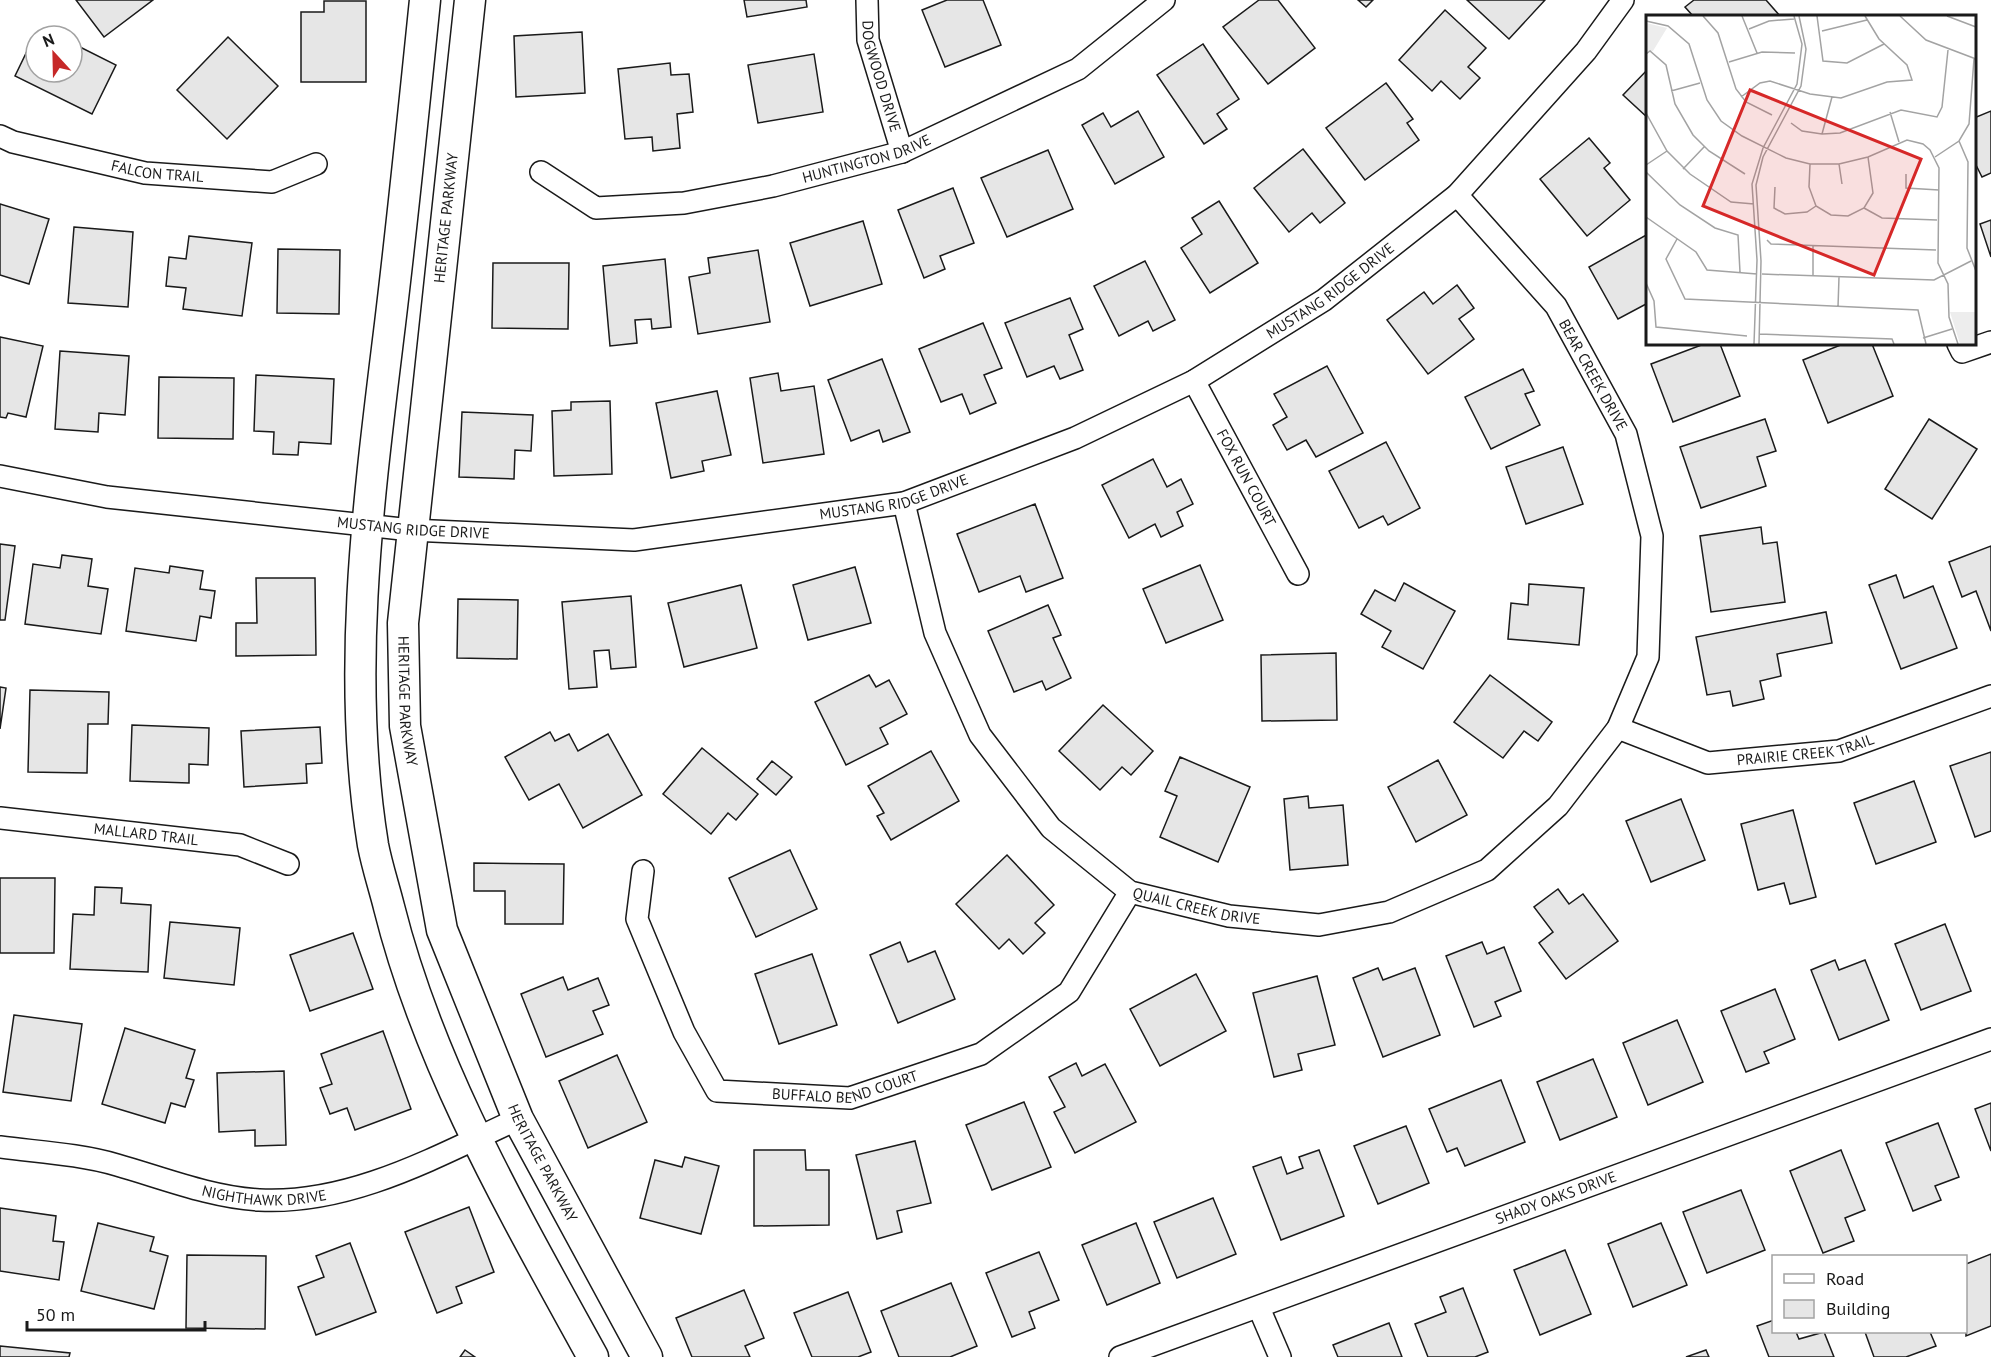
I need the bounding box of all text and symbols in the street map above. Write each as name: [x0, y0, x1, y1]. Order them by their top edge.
inset map: [1646, 15, 1976, 345]
street label: DOGWOOD DRIVE: [859, 20, 905, 134]
north arrow: [24, 24, 84, 84]
text: N: [40, 29, 57, 51]
street label: HUNTINGTON DRIVE: [800, 130, 934, 187]
street label: HERITAGE PARKWAY: [429, 151, 462, 284]
street label: FALCON TRAIL: [109, 155, 204, 186]
street label: MUSTANG RIDGE DRIVE: [1263, 238, 1398, 343]
street label: BEAR CREEK DRIVE: [1555, 316, 1632, 434]
street label: FOX RUN COURT: [1213, 426, 1281, 530]
street label: MUSTANG RIDGE DRIVE: [818, 469, 971, 523]
street label: MUSTANG RIDGE DRIVE: [336, 512, 490, 543]
street label: HERITAGE PARKWAY: [394, 636, 422, 768]
street label: PRAIRIE CREEK TRAIL: [1736, 729, 1877, 769]
street label: MALLARD TRAIL: [93, 819, 200, 849]
street label: QUAIL CREEK DRIVE: [1131, 883, 1261, 928]
street label: BUFFALO BEND COURT: [771, 1066, 921, 1107]
street label: HERITAGE PARKWAY: [504, 1101, 582, 1226]
street label: SHADY OAKS DRIVE: [1493, 1167, 1619, 1228]
street label: NIGHTHAWK DRIVE: [200, 1181, 328, 1209]
legend: [1772, 1255, 1967, 1333]
text: Road: [1826, 1267, 1864, 1290]
scale bar: [27, 1294, 206, 1332]
text: Building: [1826, 1297, 1890, 1320]
text: 50 m: [36, 1303, 75, 1326]

